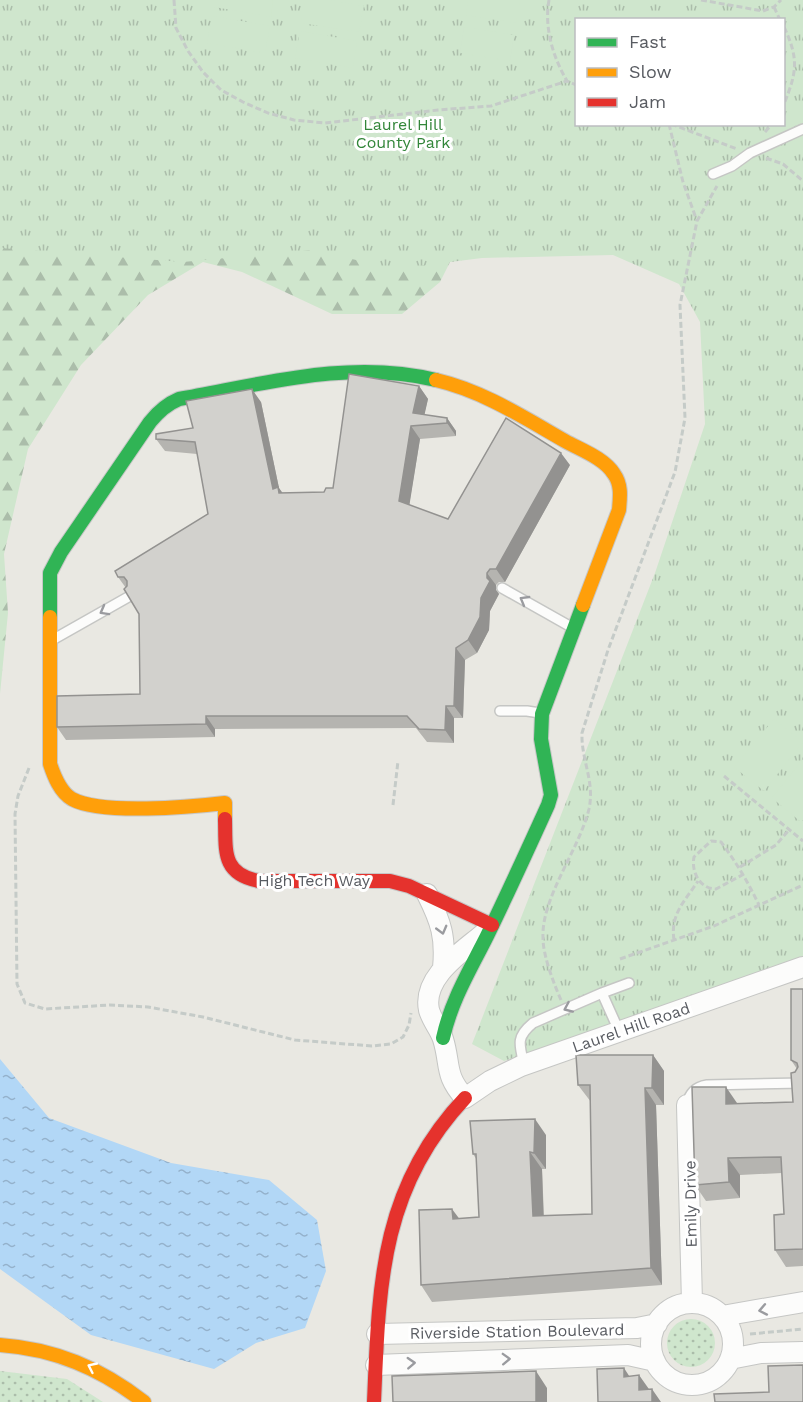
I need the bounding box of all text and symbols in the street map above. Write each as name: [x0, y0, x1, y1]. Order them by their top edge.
legend: [575, 18, 785, 126]
text: Fast: [629, 31, 667, 52]
text: Slow: [629, 61, 672, 82]
text: Jam: [629, 91, 666, 112]
park label: Laurel Hill County Park: [356, 115, 450, 152]
one-way arrow: [519, 596, 530, 608]
one-way arrow: [100, 603, 110, 615]
street label: High Tech Way: [258, 871, 371, 890]
one-way arrow: [434, 925, 447, 935]
street label: Laurel Hill Road: [570, 998, 693, 1057]
one-way arrow: [563, 1001, 574, 1013]
street label: Emily Drive: [680, 1160, 701, 1248]
one-way arrow: [758, 1303, 768, 1316]
street label: Riverside Station Boulevard: [409, 1320, 625, 1343]
one-way arrow: [501, 1353, 510, 1366]
one-way arrow: [407, 1357, 416, 1370]
one-way arrow: [87, 1362, 98, 1374]

